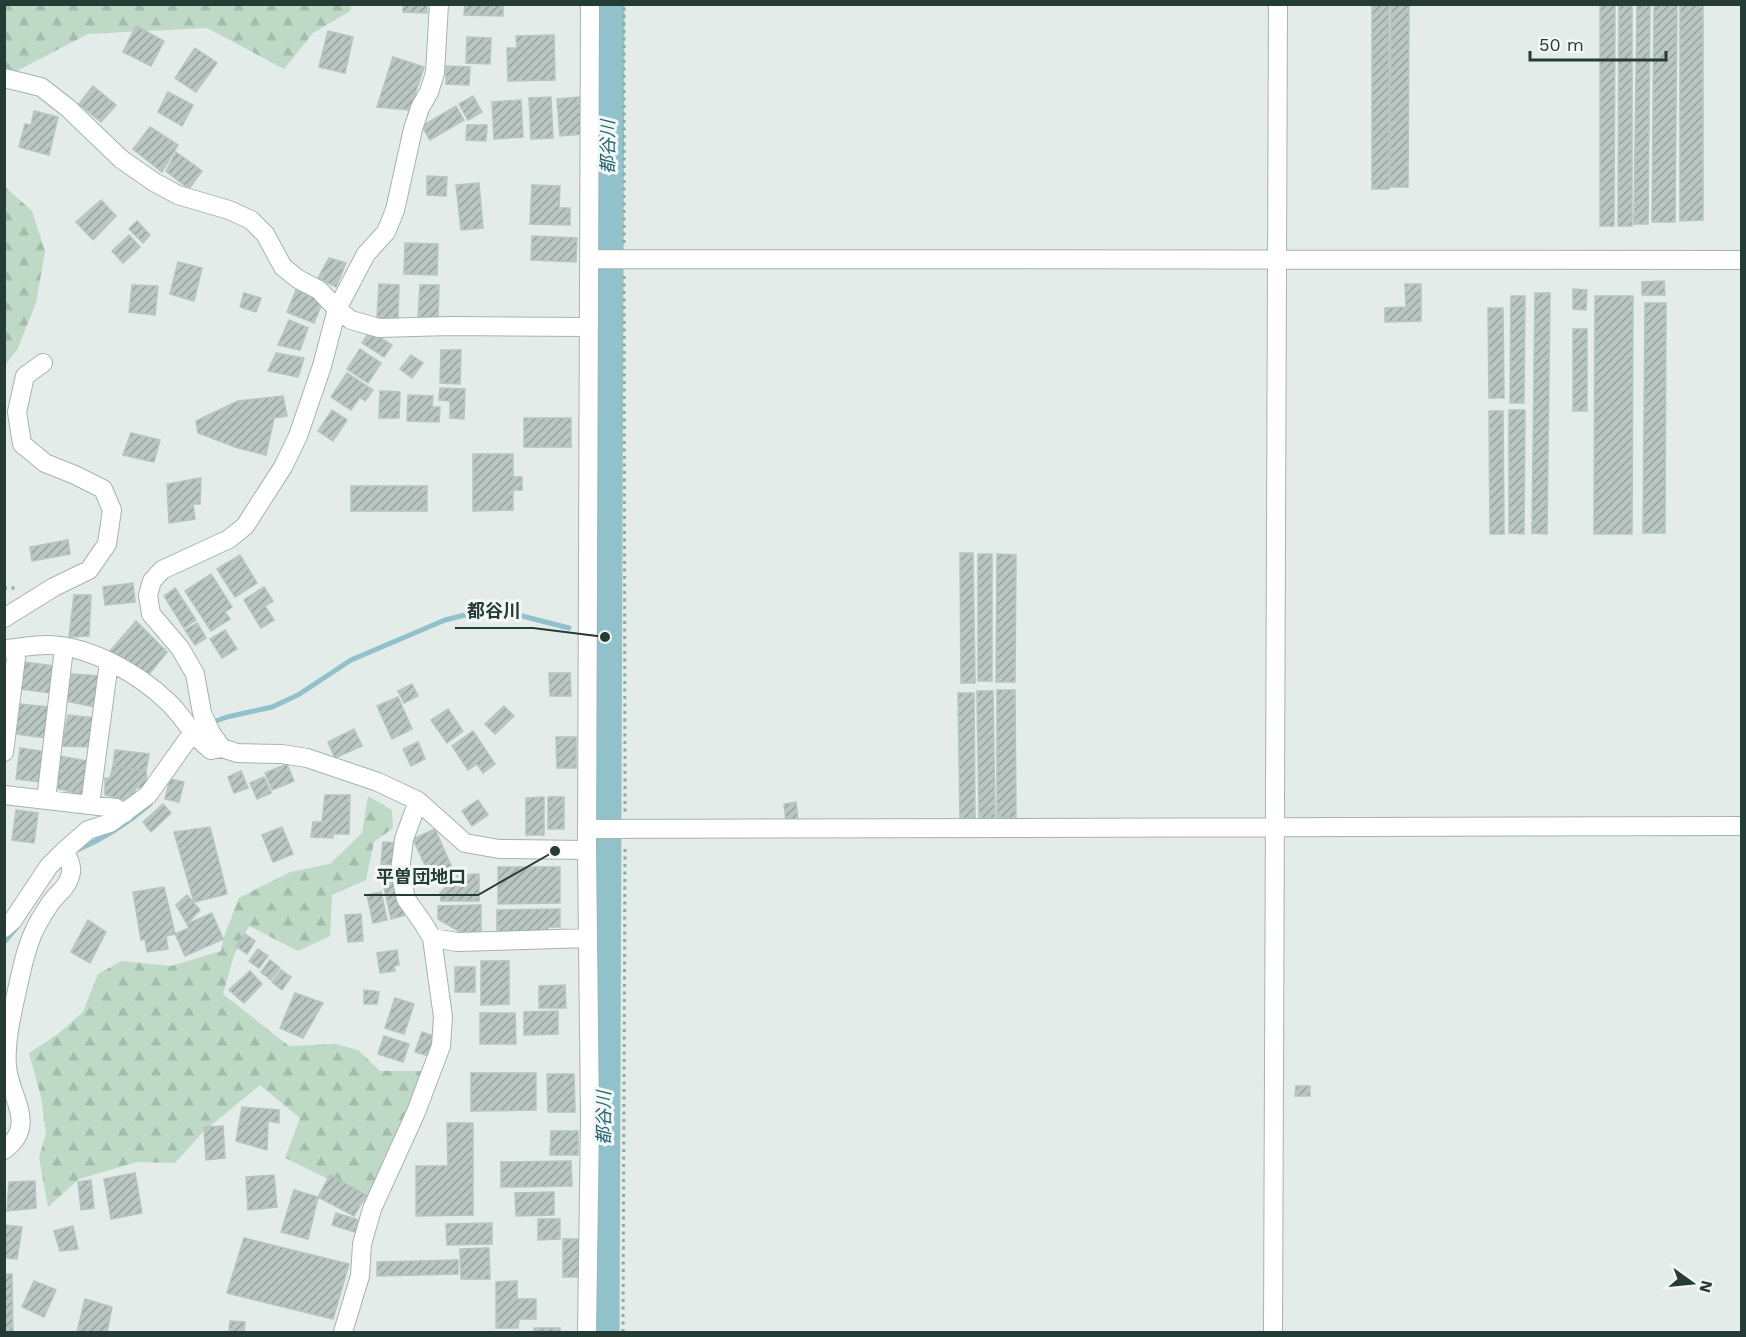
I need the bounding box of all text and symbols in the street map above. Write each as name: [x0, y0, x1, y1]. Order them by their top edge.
scale bar: [1530, 24, 1666, 62]
text: 50 m: [1539, 34, 1584, 55]
water label: 都谷川: [597, 118, 618, 174]
callout: 都谷川: [455, 592, 533, 628]
text: 都谷川: [467, 600, 521, 621]
callout: 平曽団地口: [364, 859, 478, 895]
text: 平曽団地口: [376, 866, 466, 887]
water label: 都谷川: [593, 1089, 614, 1145]
north arrow: [1662, 1253, 1722, 1313]
text: N: [1695, 1279, 1717, 1295]

